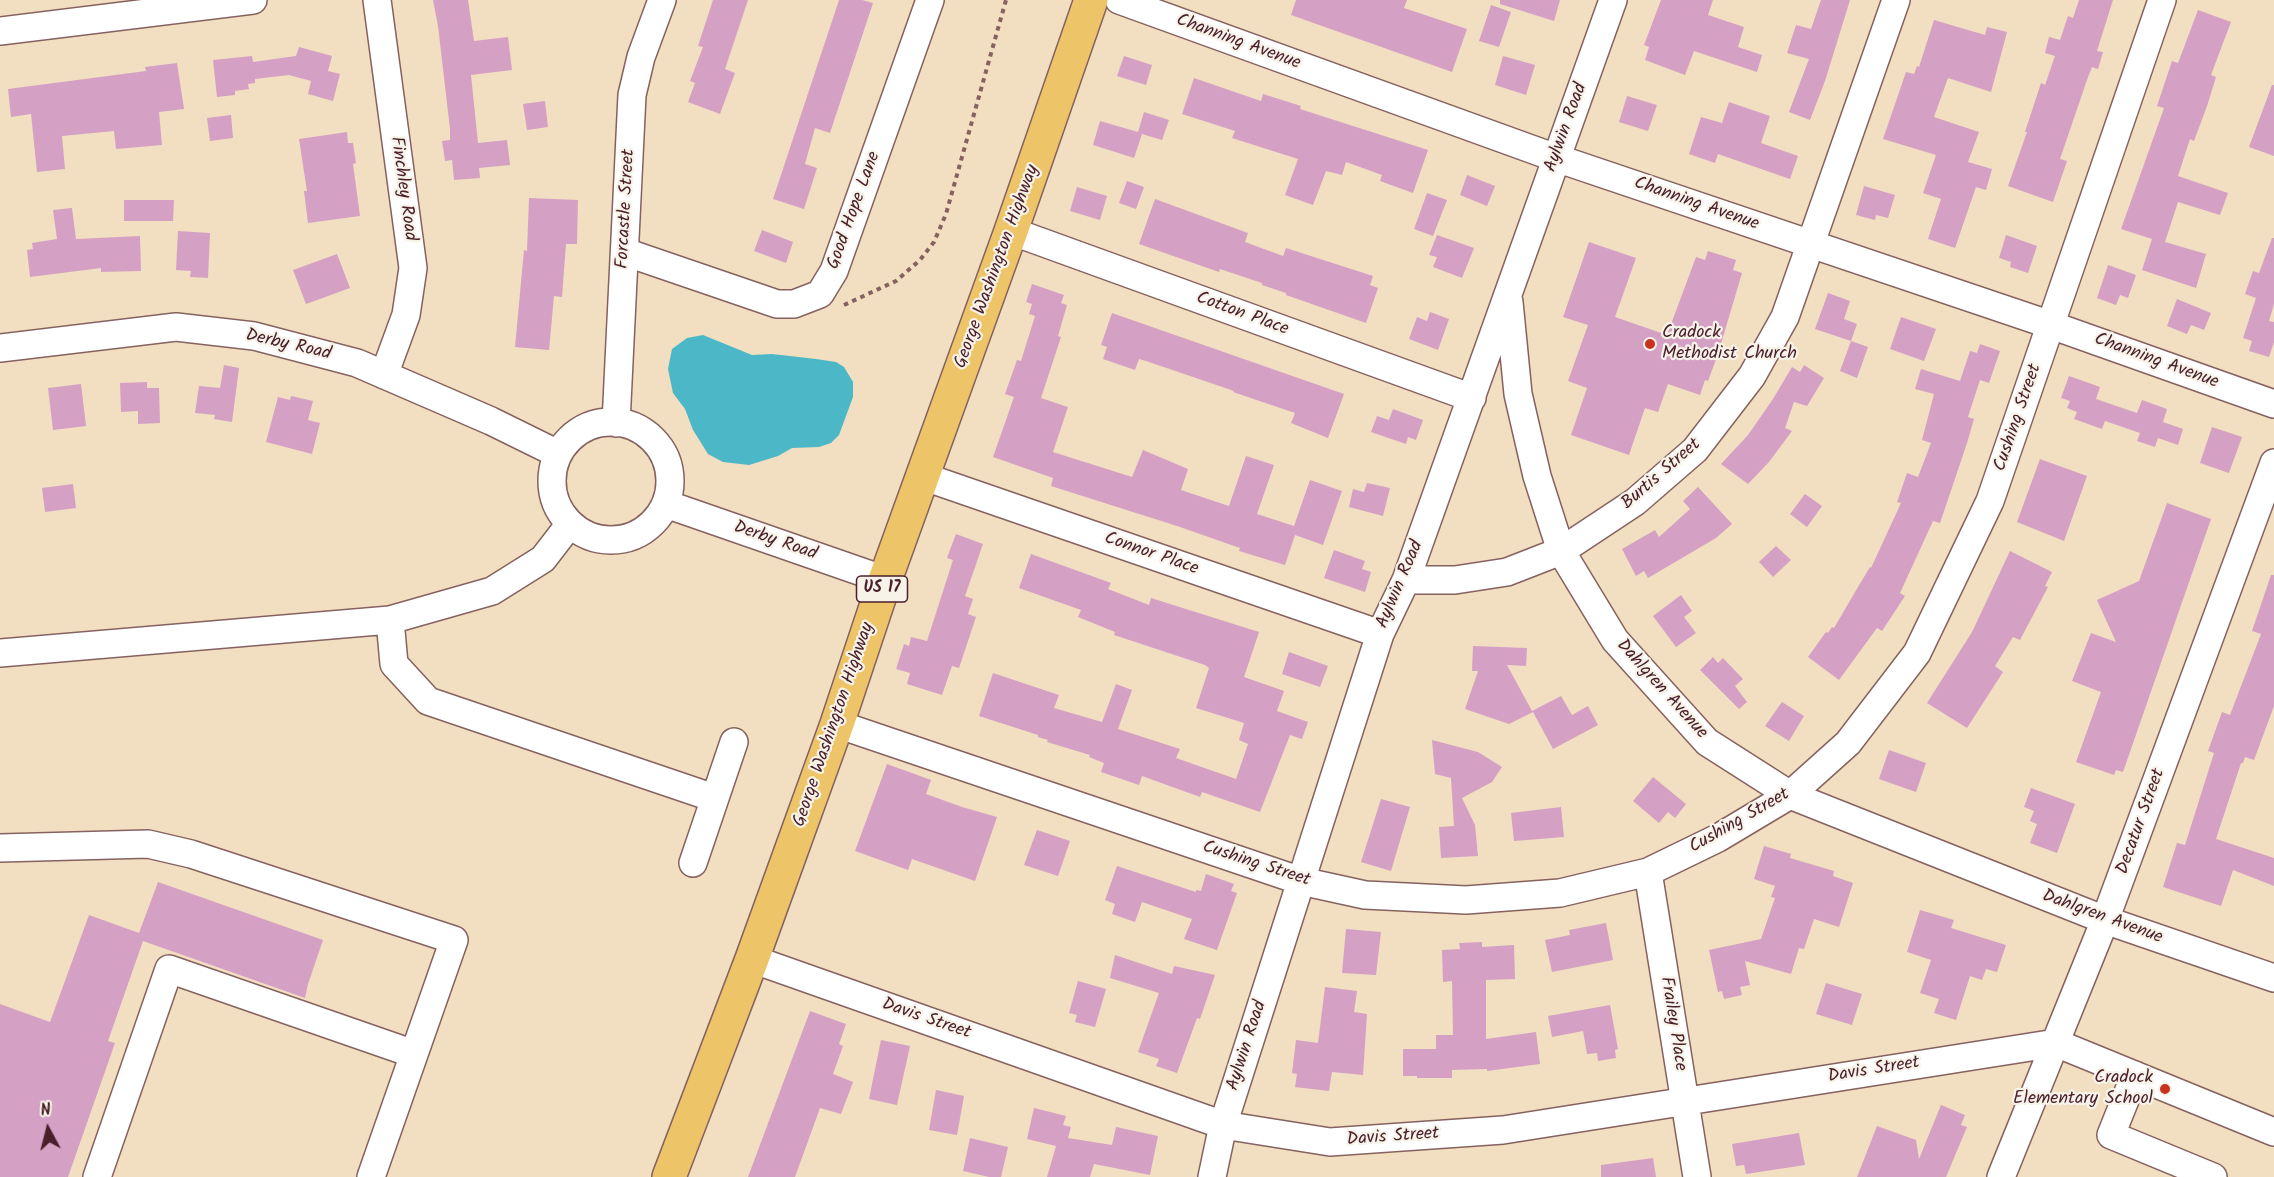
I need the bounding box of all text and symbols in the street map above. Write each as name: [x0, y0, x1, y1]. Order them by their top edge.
street label: Channing Avenue: [1173, 11, 1303, 75]
street label: Aylwin Road: [1541, 81, 1593, 175]
street label: Finchley Road: [384, 135, 420, 243]
street label: Forcastle Street: [613, 149, 641, 269]
street label: Good Hope Lane: [824, 149, 886, 273]
street label: George Washington Highway: [951, 162, 1045, 372]
street label: Channing Avenue: [1631, 174, 1761, 236]
street label: Cotton Place: [1193, 288, 1291, 342]
place label: Cradock Methodist Church: [1662, 323, 1797, 366]
street label: Derby Road: [243, 326, 333, 366]
street label: Channing Avenue: [2091, 330, 2221, 394]
marker: Cradock Methodist Church: [1643, 337, 1657, 351]
street label: Cushing Street: [1991, 362, 2047, 474]
street label: Burtis Street: [1618, 435, 1706, 515]
street label: Derby Road: [730, 518, 820, 566]
street label: Connor Place: [1101, 529, 1201, 581]
street label: Aylwin Road: [1373, 538, 1429, 632]
road number: US 17: [856, 576, 908, 602]
street label: George Washington Highway: [790, 620, 880, 830]
street label: Dahlgren Avenue: [1611, 636, 1711, 744]
street label: Decatur Street: [2113, 766, 2171, 878]
street label: Cushing Street: [1686, 785, 1794, 859]
street label: Cushing Street: [1199, 837, 1313, 893]
street label: Dahlgren Avenue: [2039, 886, 2165, 950]
street label: Frailey Place: [1654, 975, 1690, 1073]
street label: Davis Street: [879, 995, 973, 1045]
street label: Aylwin Road: [1223, 998, 1273, 1094]
street label: Davis Street: [1827, 1053, 1921, 1089]
place label: Cradock Elementary School: [2013, 1068, 2153, 1110]
marker: Cradock Elementary School: [2158, 1082, 2172, 1096]
text: N: [39, 1098, 52, 1124]
north arrow: [18, 1099, 78, 1159]
street label: Davis Street: [1346, 1124, 1440, 1152]

